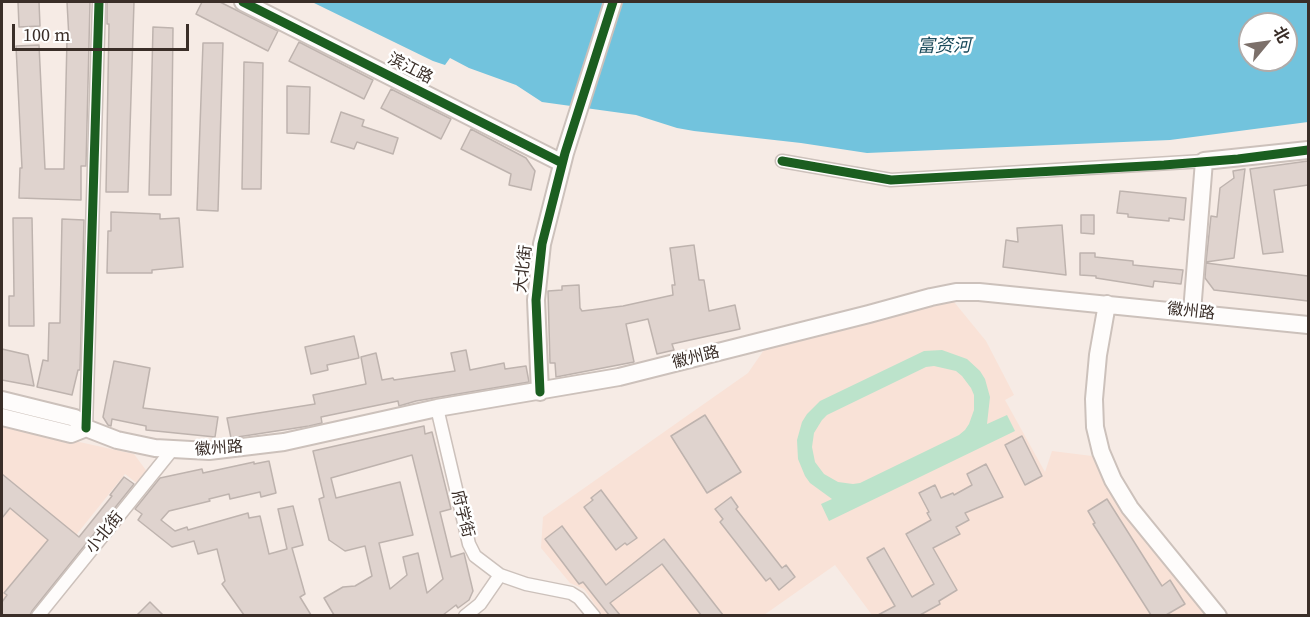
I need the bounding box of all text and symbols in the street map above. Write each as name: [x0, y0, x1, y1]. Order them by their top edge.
scale bar: [15, 12, 192, 50]
north arrow: [1238, 12, 1298, 72]
text: 100 m: [23, 22, 70, 47]
text: 北: [1268, 22, 1295, 47]
water label: 富资河: [917, 36, 971, 58]
street label: 滨江路: [384, 50, 436, 88]
street label: 大北街: [512, 244, 536, 294]
street label: 徽州路: [1166, 300, 1216, 324]
street label: 徽州路: [670, 343, 722, 373]
street label: 徽州路: [194, 438, 244, 460]
street label: 府学街: [447, 488, 477, 540]
street label: 小北街: [82, 508, 128, 558]

